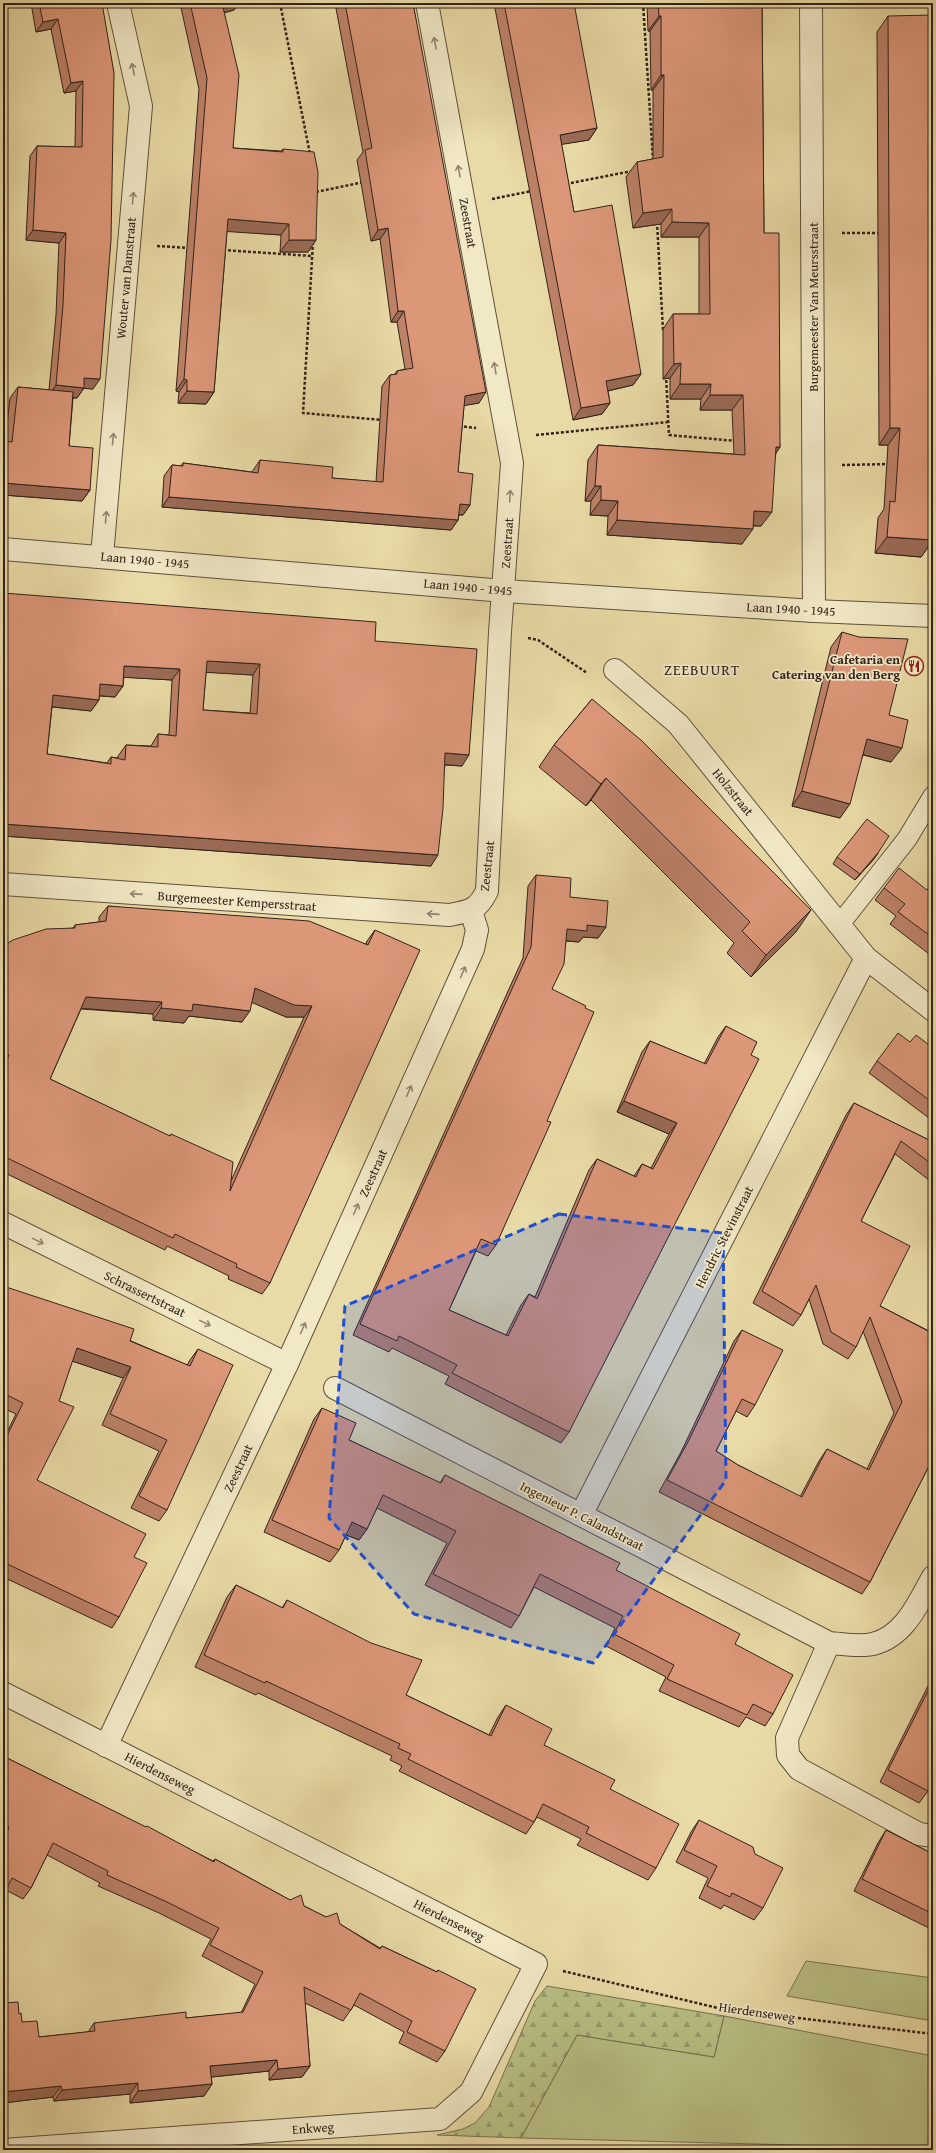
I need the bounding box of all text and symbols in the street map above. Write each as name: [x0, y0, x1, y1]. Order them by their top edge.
one-way arrow: [430, 37, 438, 50]
one-way arrow: [128, 63, 136, 76]
one-way arrow: [454, 165, 462, 178]
one-way arrow: [130, 192, 137, 205]
street label: Zeestraat: [454, 196, 482, 250]
street label: Wouter van Damstraat: [111, 216, 141, 340]
street label: Burgemeester Van Meursstraat: [804, 222, 823, 392]
one-way arrow: [490, 362, 498, 375]
one-way arrow: [109, 433, 116, 446]
one-way arrow: [506, 490, 514, 503]
one-way arrow: [102, 511, 109, 524]
street label: Zeestraat: [496, 517, 518, 569]
street label: Laan 1940 - 1945: [100, 547, 190, 573]
street label: Laan 1940 - 1945: [423, 574, 513, 600]
street label: Laan 1940 - 1945: [746, 597, 836, 621]
place label: Cafetaria en Catering van den Berg: [772, 650, 900, 684]
restaurant icon: Cafetaria en Catering van den Berg: [903, 655, 925, 677]
district label: ZEEBUURT: [664, 659, 740, 680]
street label: Holzstraat: [708, 764, 758, 820]
street label: Zeestraat: [475, 839, 499, 892]
street label: Burgemeester Kempersstraat: [157, 886, 317, 916]
one-way arrow: [130, 890, 143, 897]
one-way arrow: [427, 910, 440, 917]
one-way arrow: [459, 967, 467, 979]
one-way arrow: [406, 1085, 414, 1097]
street label: Zeestraat: [354, 1145, 392, 1200]
street label: Hendric Stevinstraat: [690, 1182, 758, 1292]
one-way arrow: [353, 1204, 360, 1216]
one-way arrow: [32, 1238, 44, 1245]
street label: Schrassertstraat: [101, 1266, 189, 1322]
one-way arrow: [199, 1320, 211, 1327]
one-way arrow: [300, 1322, 307, 1334]
street label: Zeestraat: [219, 1441, 258, 1495]
street label: Ingenieur P. Calandstraat: [517, 1476, 648, 1556]
street label: Hierdenseweg: [121, 1747, 199, 1799]
street label: Hierdenseweg: [410, 1894, 488, 1946]
street label: Hierdenseweg: [718, 1997, 797, 2027]
street label: Enkweg: [291, 2117, 335, 2139]

